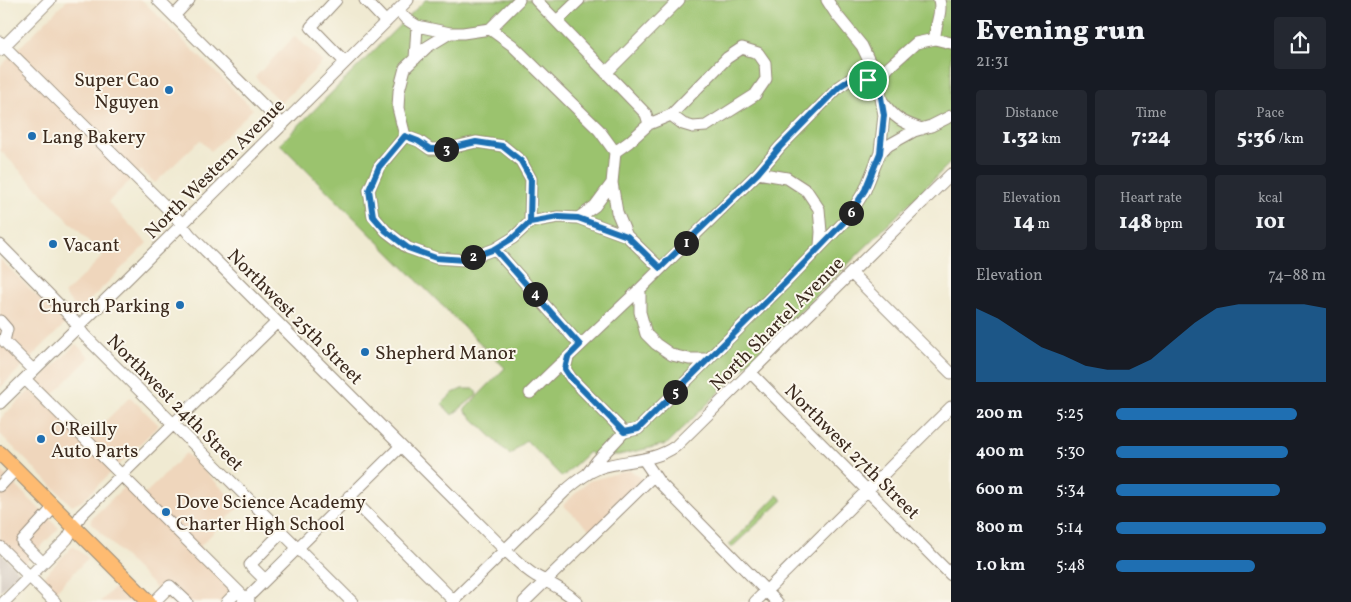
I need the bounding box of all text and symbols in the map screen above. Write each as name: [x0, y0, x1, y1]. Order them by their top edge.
text: Evening run: [976, 12, 1145, 51]
button: share: [1274, 17, 1326, 69]
text: 21:31: [976, 51, 1009, 73]
pin: [847, 59, 889, 101]
icon: arrive: [854, 66, 882, 94]
place label: Super Cao Nguyen: [74, 68, 159, 116]
marker: Super Cao Nguyen: [163, 84, 175, 96]
street label: North Western Avenue: [139, 93, 291, 245]
text: Distance: [1005, 104, 1058, 123]
text: Time: [1136, 104, 1166, 123]
text: Pace: [1256, 104, 1284, 123]
text: 1.32: [1002, 123, 1038, 152]
text: 7:24: [1131, 123, 1171, 152]
text: 5:36: [1237, 123, 1276, 152]
place label: Lang Bakery: [42, 125, 146, 151]
marker: Lang Bakery: [26, 130, 38, 142]
text: km: [1038, 130, 1061, 149]
text: /km: [1276, 130, 1304, 149]
pin: 3: [434, 136, 458, 162]
text: 3: [443, 140, 450, 159]
text: Elevation: [1003, 189, 1061, 208]
text: Heart rate: [1120, 189, 1182, 208]
text: kcal: [1258, 189, 1283, 208]
pin: 6: [838, 200, 864, 226]
text: 6: [848, 204, 855, 223]
text: 14: [1013, 208, 1035, 237]
text: 148: [1119, 208, 1152, 237]
text: 101: [1255, 208, 1285, 237]
text: m: [1035, 215, 1050, 234]
text: bpm: [1152, 215, 1183, 234]
pin: 1: [674, 230, 698, 256]
place label: Vacant: [63, 233, 120, 259]
text: 1: [684, 234, 689, 253]
marker: Vacant: [47, 238, 59, 250]
street label: Northwest 25th Street: [221, 244, 369, 391]
pin: 2: [460, 244, 486, 270]
text: 2: [470, 248, 477, 267]
street label: North Shartel Avenue: [704, 251, 850, 397]
text: Elevation: [976, 265, 1043, 287]
text: 74–88 m: [1268, 265, 1326, 287]
pin: 4: [522, 282, 548, 306]
text: 4: [531, 285, 540, 304]
place label: Church Parking: [39, 294, 170, 320]
marker: Church Parking: [174, 299, 186, 311]
street label: Northwest 24th Street: [100, 329, 249, 478]
place label: Shepherd Manor: [375, 341, 516, 367]
marker: Shepherd Manor: [359, 346, 371, 358]
street label: Northwest 27th Street: [778, 379, 925, 526]
pin: 5: [662, 380, 688, 404]
text: 5: [672, 383, 679, 402]
text: 200 m: [976, 403, 1023, 425]
text: 5:25: [1056, 403, 1084, 425]
place label: O'Reilly Auto Parts: [51, 417, 138, 465]
marker: O'Reilly Auto Parts: [35, 433, 47, 445]
text: 400 m: [976, 441, 1024, 463]
text: 5:30: [1056, 441, 1085, 463]
text: 600 m: [976, 479, 1023, 501]
text: 5:34: [1056, 479, 1085, 501]
place label: Dove Science Academy Charter High School: [176, 490, 366, 538]
marker: Dove Science Academy Charter High School: [160, 506, 172, 518]
text: 800 m: [976, 517, 1023, 539]
text: 5:14: [1056, 517, 1083, 539]
text: 1.0 km: [976, 555, 1025, 577]
text: 5:48: [1056, 555, 1085, 577]

